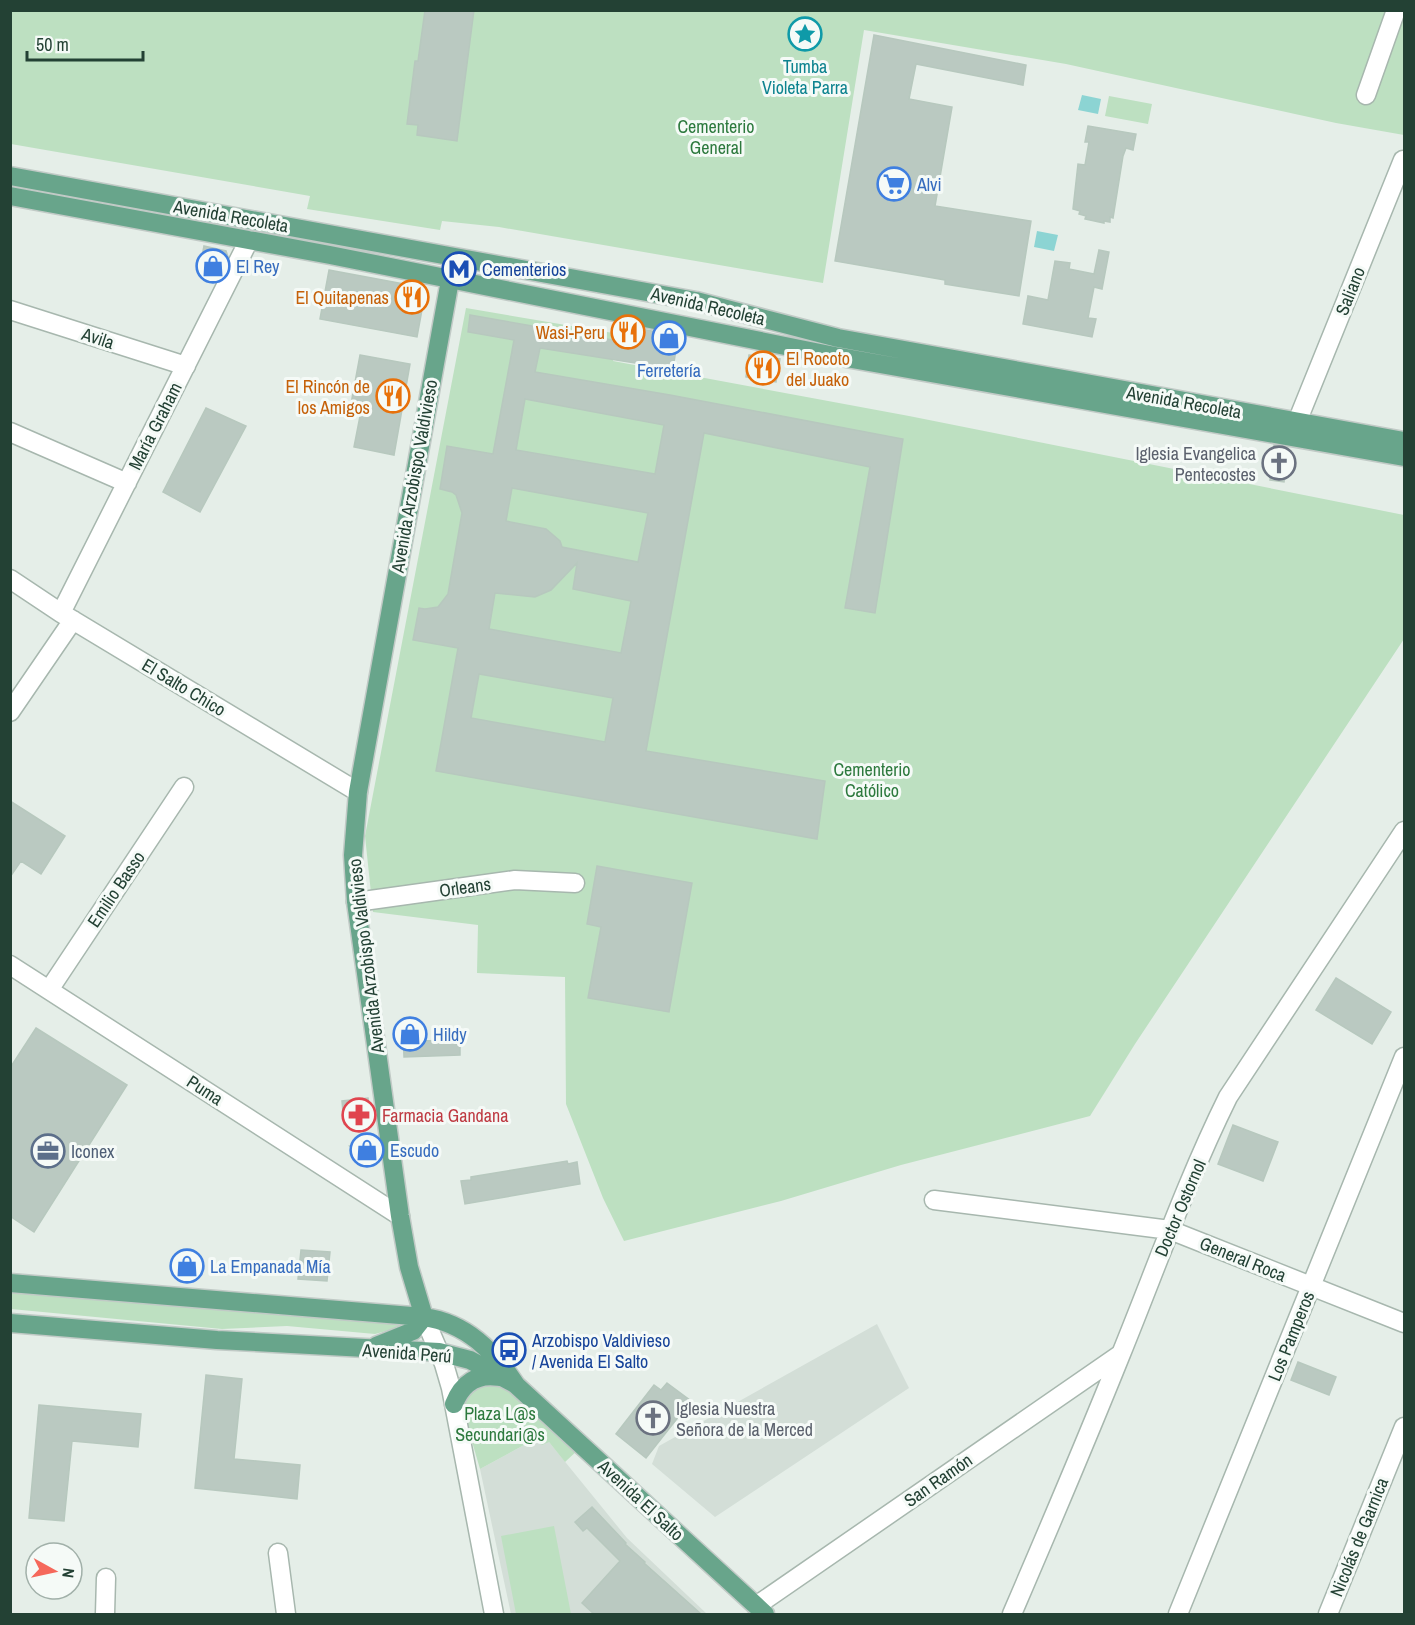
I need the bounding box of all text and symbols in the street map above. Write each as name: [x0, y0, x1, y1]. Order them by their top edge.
place icon: Tumba Violeta Parra: [787, 16, 823, 52]
scale bar: [27, 24, 142, 62]
text: 50 m: [36, 32, 69, 57]
place label: Tumba Violeta Parra: [762, 54, 848, 100]
park label: Cementerio General: [677, 114, 755, 160]
supermarket icon: Alvi: [876, 166, 912, 202]
place label: Alvi: [916, 172, 942, 197]
street label: Avenida Recoleta: [171, 193, 290, 238]
shop icon: El Rey: [195, 248, 231, 284]
metro station icon: Cementerios: [441, 251, 477, 287]
place label: El Rey: [236, 254, 280, 279]
place label: Cementerios: [482, 257, 567, 282]
street label: Saliano: [1329, 263, 1371, 319]
restaurant icon: El Quitapenas: [394, 279, 430, 315]
street label: Avenida Recoleta: [648, 281, 767, 331]
place label: El Quitapenas: [295, 285, 389, 310]
restaurant icon: Wasi-Peru: [610, 314, 646, 350]
place label: Wasi-Peru: [536, 320, 605, 345]
shop icon: Ferretería: [651, 320, 687, 356]
street label: Avila: [78, 321, 117, 355]
place label: El Rocoto del Juako: [786, 346, 850, 392]
restaurant icon: El Rocoto del Juako: [745, 350, 781, 386]
place label: Ferretería: [637, 358, 701, 383]
place label: El Rincón de los Amigos: [285, 374, 370, 420]
street label: María Graham: [122, 378, 188, 474]
restaurant icon: El Rincón de los Amigos: [375, 378, 411, 414]
street label: Avenida Arzobispo Valdivieso: [385, 378, 443, 575]
street label: Avenida Recoleta: [1124, 379, 1243, 424]
place label: Iglesia Evangelica Pentecostes: [1135, 441, 1256, 487]
church icon: Iglesia Evangelica Pentecostes: [1261, 445, 1297, 481]
street label: El Salto Chico: [137, 652, 231, 722]
park label: Cementerio Católico: [833, 757, 911, 803]
street label: Emilio Basso: [81, 846, 151, 932]
street label: Avenida Arzobispo Valdivieso: [342, 857, 390, 1056]
street label: Orleans: [438, 871, 492, 903]
shop icon: Hildy: [392, 1016, 428, 1052]
place label: Hildy: [433, 1022, 467, 1047]
street label: Puma: [182, 1069, 228, 1111]
pharmacy icon: Farmacia Gandana: [341, 1097, 377, 1133]
place label: Farmacia Gandana: [382, 1103, 508, 1128]
shop icon: Escudo: [349, 1132, 385, 1168]
office icon: Iconex: [30, 1133, 66, 1169]
place label: Escudo: [390, 1138, 439, 1163]
place label: Iconex: [71, 1139, 115, 1164]
street label: Doctor Ostornol: [1148, 1156, 1212, 1260]
street label: General Roca: [1196, 1230, 1290, 1288]
shop icon: La Empanada Mía: [169, 1248, 205, 1284]
place label: La Empanada Mía: [210, 1254, 331, 1279]
street label: Los Pamperos: [1262, 1287, 1320, 1385]
place label: Arzobispo Valdivieso / Avenida El Salto: [531, 1328, 670, 1374]
bus stop icon: Arzobispo Valdivieso / Avenida El Salto: [491, 1332, 527, 1368]
street label: Avenida Perú: [361, 1337, 452, 1369]
place label: Iglesia Nuestra Señora de la Merced: [676, 1396, 813, 1442]
church icon: Iglesia Nuestra Señora de la Merced: [635, 1400, 671, 1436]
park label: Plaza L@s Secundari@s: [455, 1401, 545, 1447]
street label: San Ramón: [899, 1447, 977, 1513]
street label: Avenida El Salto: [592, 1453, 689, 1546]
street label: Nicolás de Garnica: [1324, 1474, 1394, 1600]
north arrow: [24, 1541, 84, 1601]
text: N: [57, 1567, 80, 1579]

